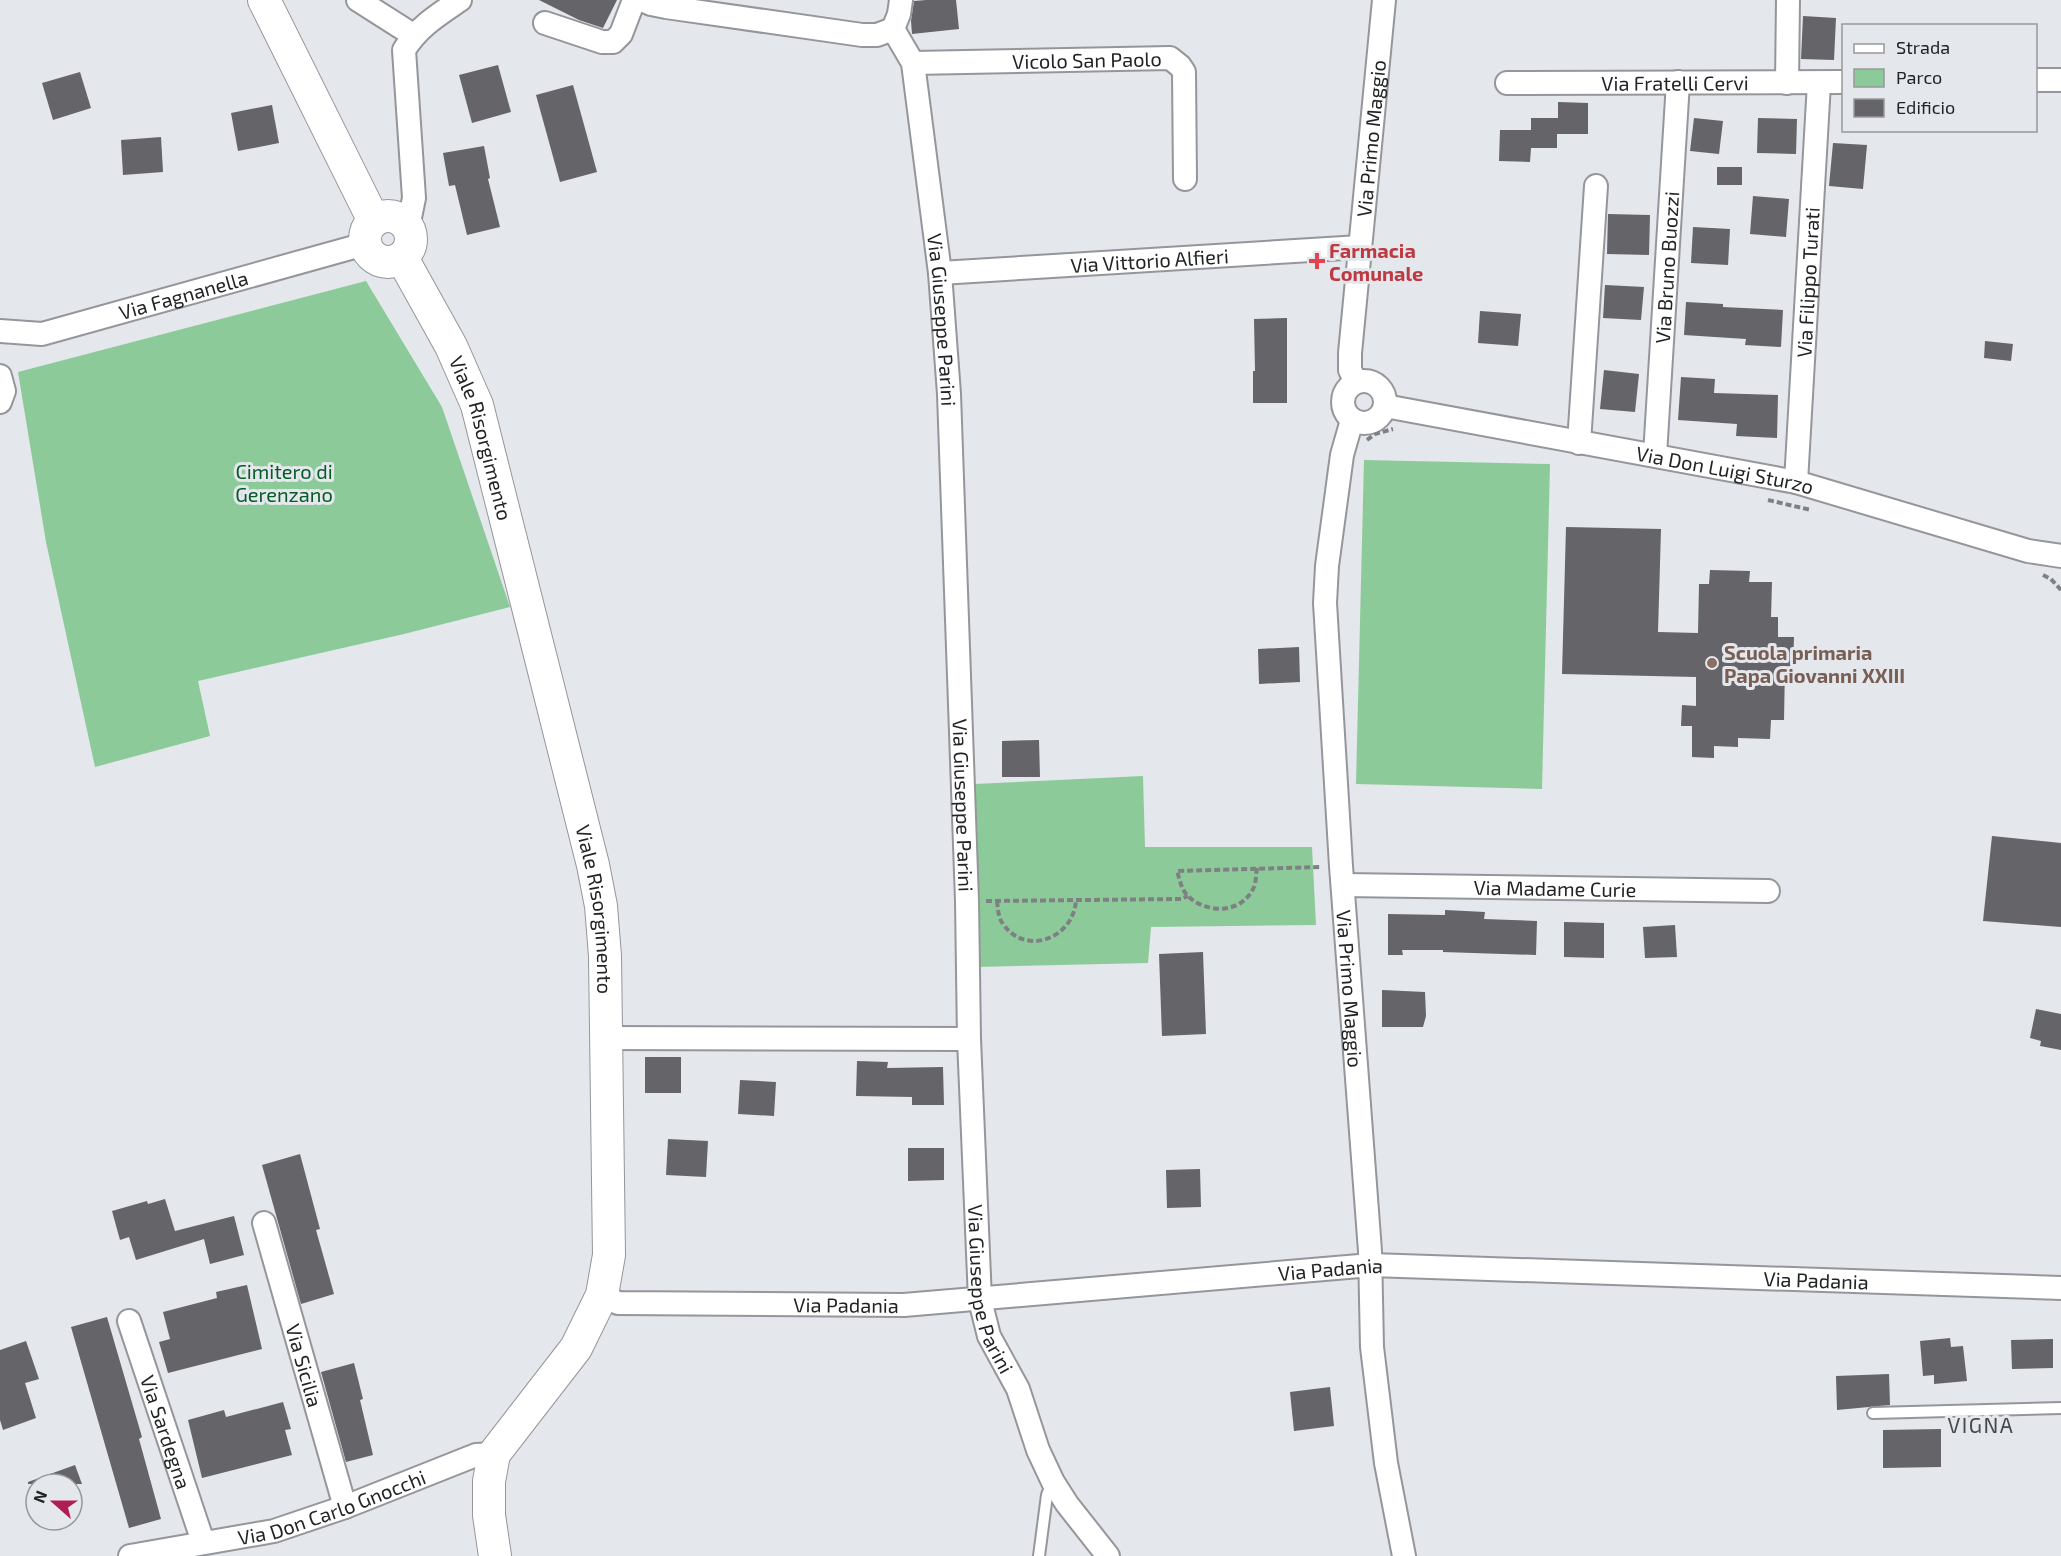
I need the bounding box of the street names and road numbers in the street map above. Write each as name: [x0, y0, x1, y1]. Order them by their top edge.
street label: Vicolo San Paolo: [1012, 46, 1162, 73]
street label: Via Primo Maggio: [1351, 59, 1390, 218]
street label: Via Fratelli Cervi: [1601, 70, 1749, 95]
street label: Via Bruno Buozzi: [1650, 191, 1683, 344]
street label: Via Filippo Turati: [1791, 206, 1824, 358]
street label: Via Giuseppe Parini: [923, 232, 961, 407]
street label: Via Vittorio Alfieri: [1070, 243, 1229, 277]
street label: Via Fagnanella: [116, 265, 251, 324]
street label: Viale Risorgimento: [445, 352, 518, 523]
street label: Via Don Luigi Sturzo: [1634, 441, 1817, 499]
street label: Via Giuseppe Parini: [949, 718, 979, 892]
street label: Viale Risorgimento: [571, 822, 618, 994]
street label: Via Madame Curie: [1473, 875, 1637, 901]
street label: Via Primo Maggio: [1332, 909, 1368, 1068]
street label: Via Giuseppe Parini: [964, 1204, 1019, 1377]
street label: Via Padania: [1277, 1253, 1383, 1285]
street label: Via Padania: [1763, 1266, 1869, 1294]
street label: Via Padania: [793, 1292, 899, 1317]
street label: Via Sicilia: [281, 1321, 328, 1410]
street label: Via Sardegna: [136, 1372, 196, 1492]
street label: Via Don Carlo Gnocchi: [236, 1464, 429, 1549]

